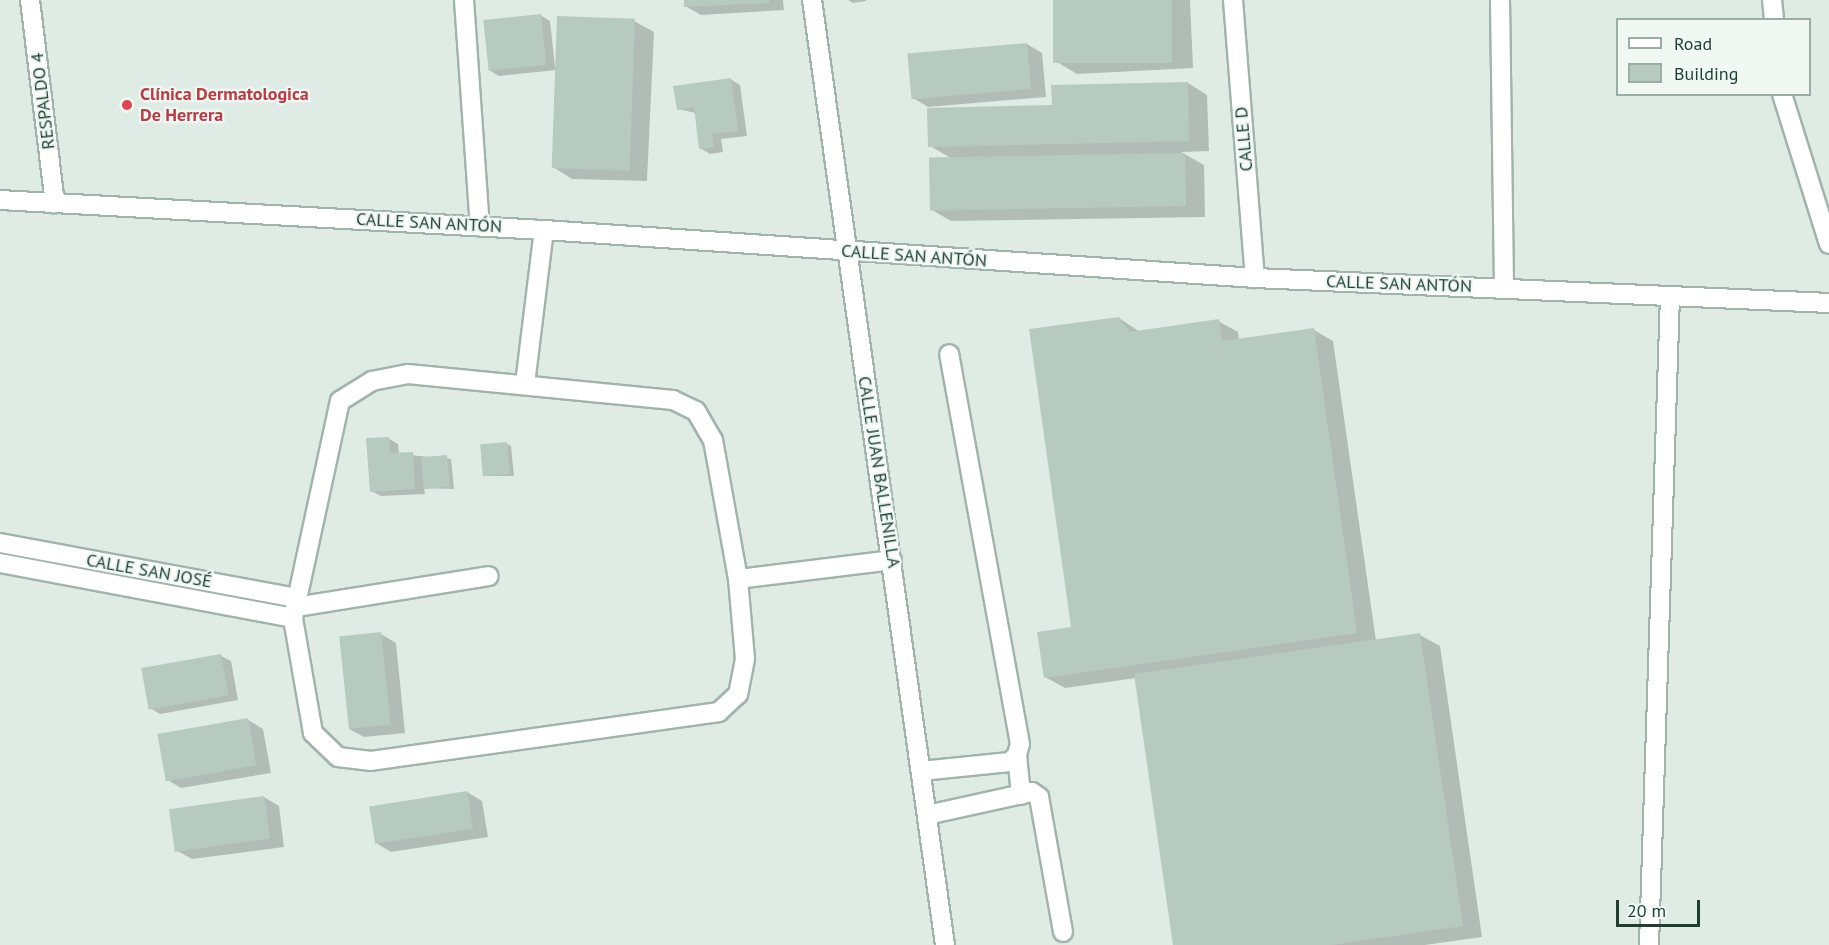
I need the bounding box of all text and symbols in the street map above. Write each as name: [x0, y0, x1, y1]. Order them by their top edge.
legend: [1616, 18, 1811, 96]
text: Road: [1674, 32, 1712, 55]
street label: RESPALDO 4: [26, 51, 60, 151]
text: Building: [1674, 62, 1738, 85]
place label: Clínica Dermatologica De Herrera: [140, 84, 309, 127]
marker: Clínica Dermatologica De Herrera: [118, 96, 136, 114]
street label: CALLE D: [1230, 106, 1258, 172]
street label: CALLE SAN ANTÓN: [355, 208, 503, 238]
street label: CALLE SAN ANTÓN: [840, 240, 988, 272]
street label: CALLE SAN ANTÓN: [1325, 271, 1473, 297]
street label: CALLE JUAN BALLENILLA: [853, 375, 905, 569]
street label: CALLE SAN JOSÉ: [85, 549, 213, 593]
scale bar: [1619, 888, 1703, 926]
text: 20 m: [1627, 899, 1666, 922]

